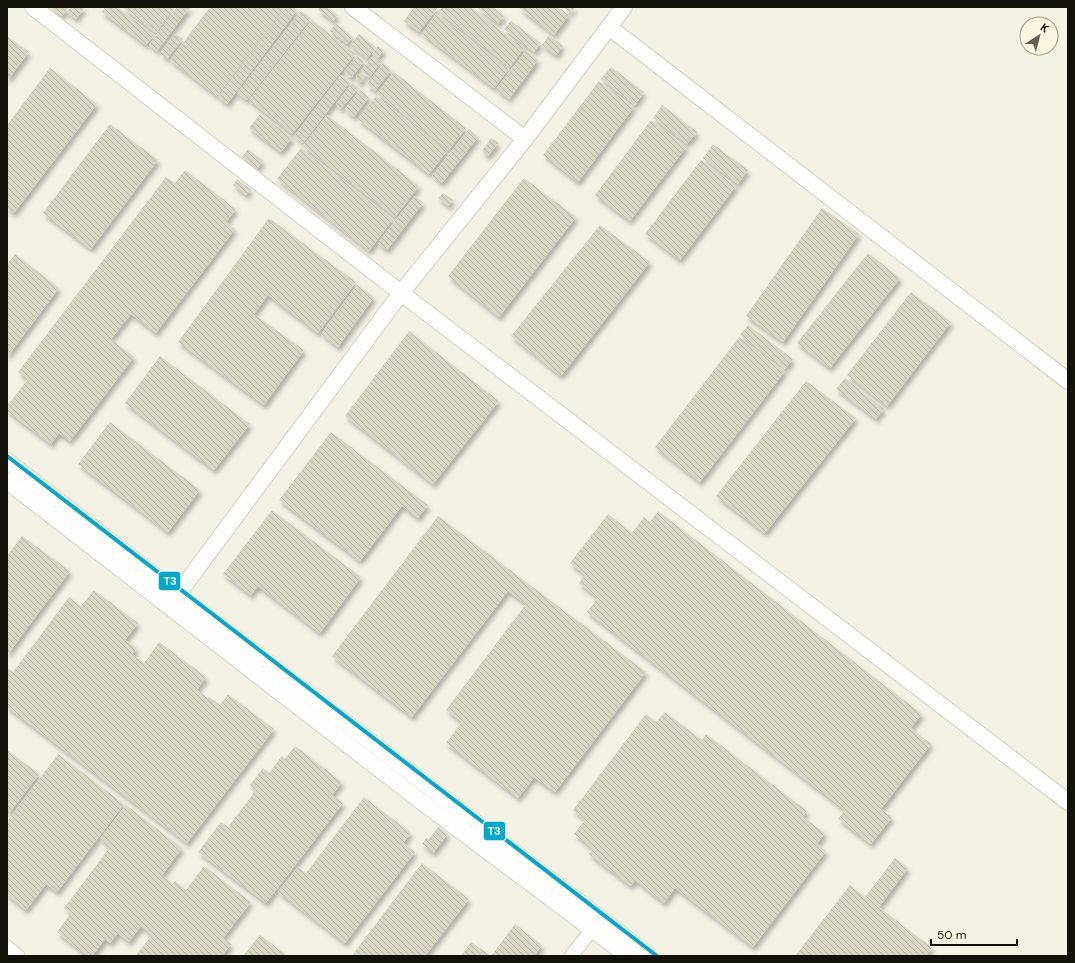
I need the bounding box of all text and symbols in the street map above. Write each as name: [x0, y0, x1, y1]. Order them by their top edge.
north arrow: [1019, 16, 1059, 56]
text: K: [1038, 20, 1052, 36]
line badge: T3: [158, 571, 181, 591]
text: T3: [163, 574, 177, 588]
line badge: T3: [483, 821, 506, 841]
text: T3: [487, 824, 501, 838]
scale bar: [931, 921, 1017, 947]
text: 50 m: [937, 927, 966, 943]

